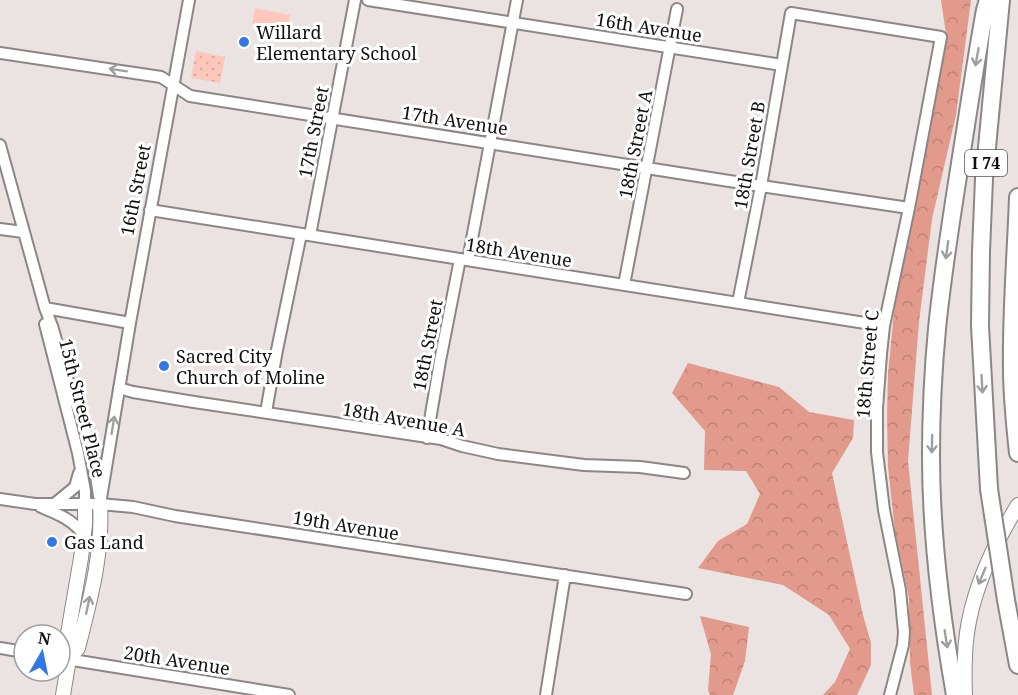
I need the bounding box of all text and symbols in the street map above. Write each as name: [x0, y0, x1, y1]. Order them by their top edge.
street label: 16th Avenue: [594, 7, 704, 47]
place label: Willard Elementary School: [256, 20, 417, 65]
marker: Willard Elementary School: [237, 35, 251, 49]
one-way arrow: [971, 47, 982, 67]
one-way arrow: [109, 65, 128, 76]
street label: 17th Street: [292, 84, 334, 180]
street label: 18th Street A: [613, 87, 657, 200]
street label: 18th Street B: [728, 99, 770, 211]
street label: 17th Avenue: [400, 100, 510, 140]
street label: 16th Street: [114, 142, 156, 238]
road number: I 74: [965, 150, 1007, 176]
street label: 18th Avenue: [464, 232, 574, 272]
one-way arrow: [942, 240, 953, 259]
street label: 18th Street: [406, 297, 448, 393]
street label: 18th Street C: [850, 309, 884, 419]
street label: 15th Street Place: [54, 336, 112, 480]
place label: Sacred City Church of Moline: [176, 344, 325, 389]
marker: Sacred City Church of Moline: [157, 359, 171, 373]
one-way arrow: [977, 373, 988, 393]
street label: 18th Avenue A: [341, 396, 468, 442]
one-way arrow: [108, 416, 119, 436]
one-way arrow: [926, 434, 937, 454]
street label: 19th Avenue: [291, 505, 401, 545]
place label: Gas Land: [64, 530, 144, 554]
marker: Gas Land: [45, 535, 59, 549]
one-way arrow: [976, 567, 987, 585]
one-way arrow: [83, 596, 94, 616]
north arrow: [12, 623, 72, 683]
text: N: [36, 626, 53, 650]
one-way arrow: [940, 628, 951, 648]
street label: 20th Avenue: [122, 640, 232, 680]

